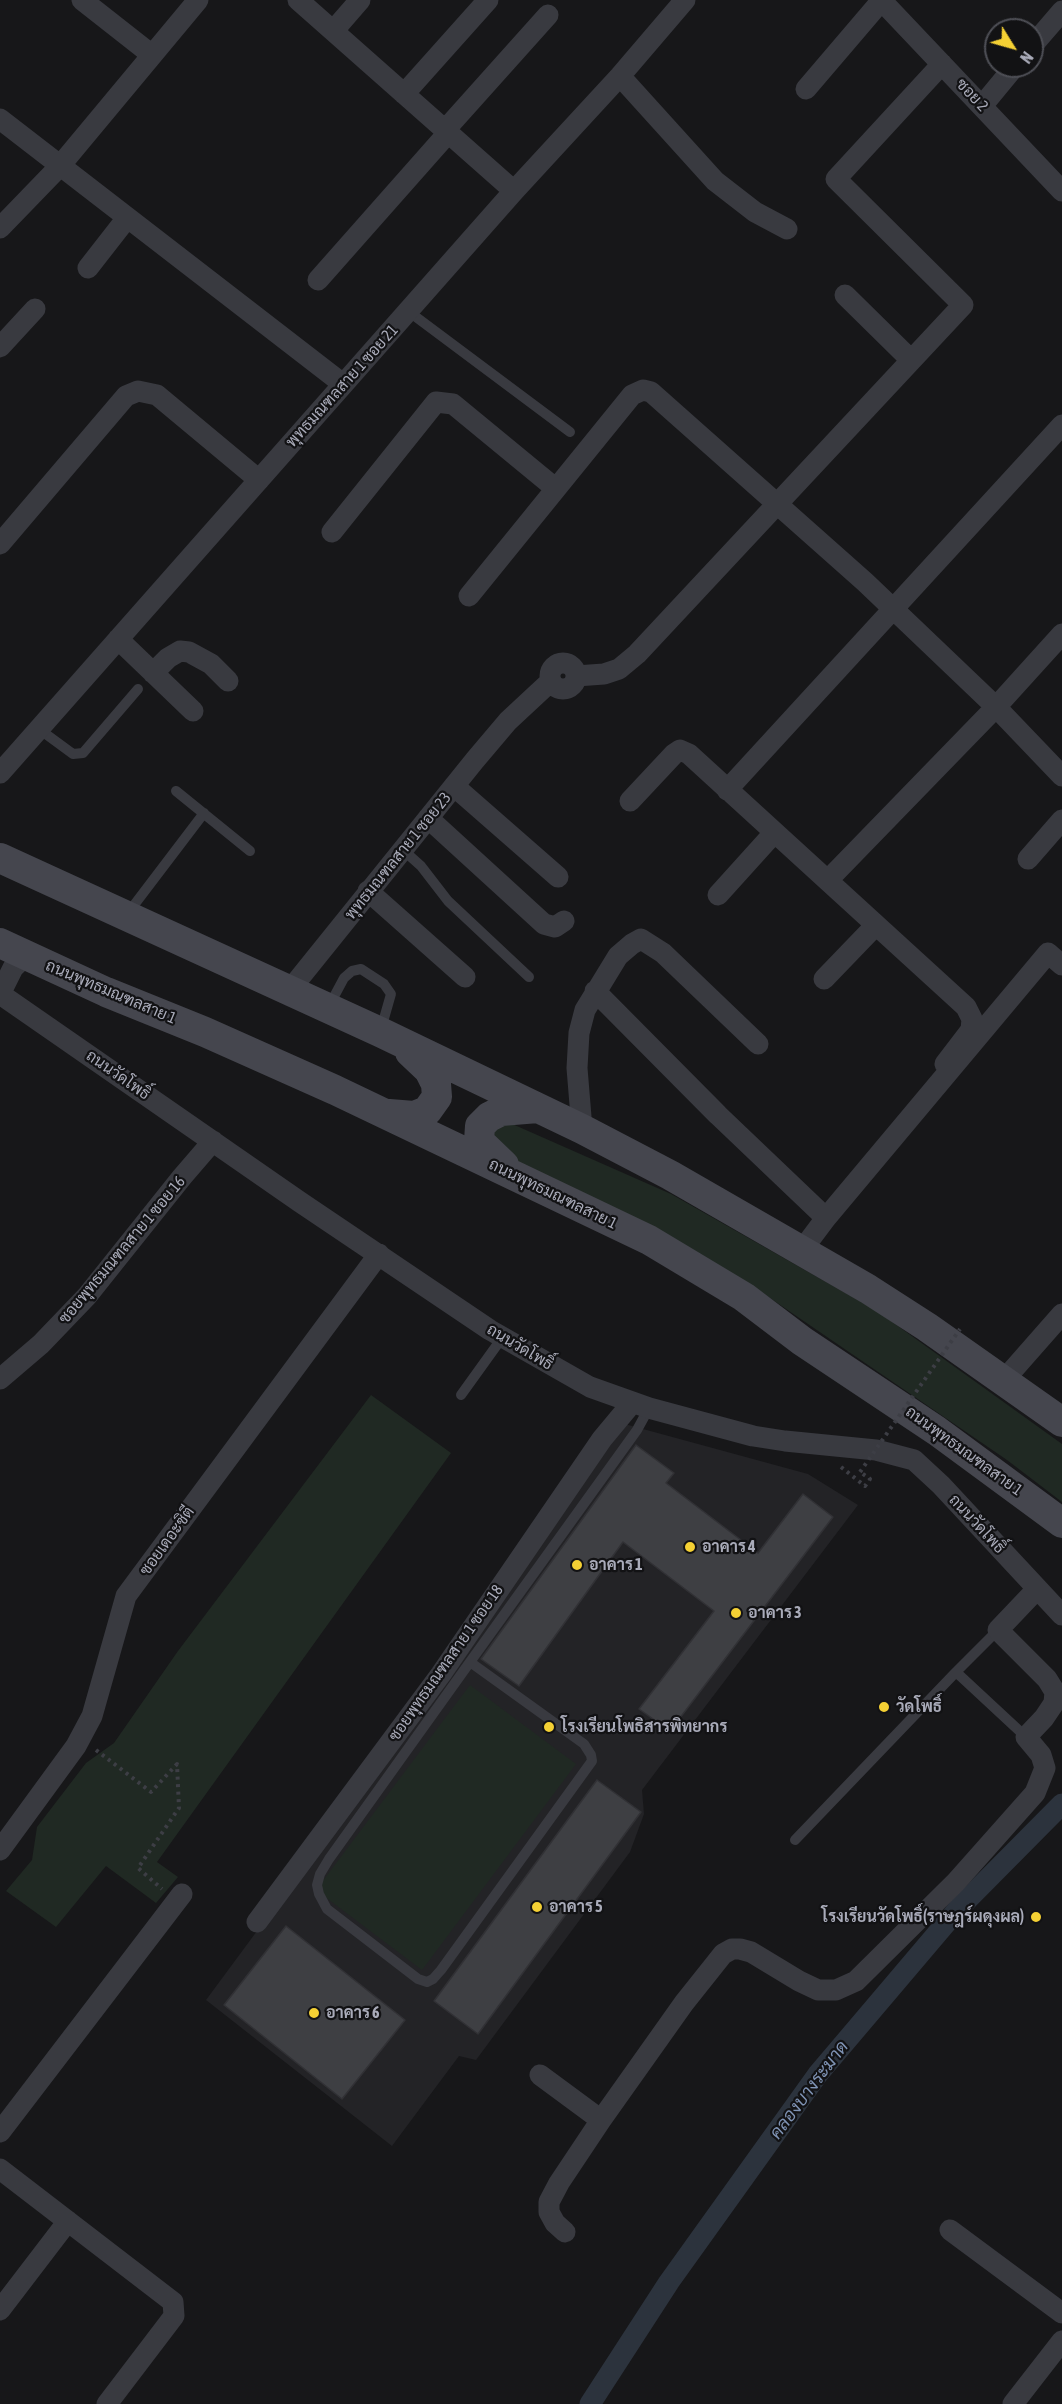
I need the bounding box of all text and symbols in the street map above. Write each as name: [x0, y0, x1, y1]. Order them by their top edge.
north arrow: [984, 18, 1044, 78]
text: N: [1017, 48, 1037, 67]
street label: ซอย 2: [952, 75, 992, 115]
street label: พุทธมณฑลสาย 1 ซอย 21: [282, 321, 402, 451]
street label: พุทธมณฑลสาย 1 ซอย 23: [341, 789, 455, 923]
street label: ถนนพุทธมณฑลสาย 1: [43, 956, 179, 1028]
street label: ถนนวัดโพธิ์: [82, 1046, 154, 1104]
street label: ถนนพุทธมณฑลสาย 1: [486, 1155, 620, 1233]
street label: ซอยพุทธมณฑลสาย 1 ซอย 16: [55, 1172, 189, 1328]
street label: ถนนวัดโพธิ์: [484, 1320, 556, 1374]
street label: ถนนพุทธมณฑลสาย 1: [902, 1402, 1026, 1500]
street label: ถนนวัดโพธิ์: [945, 1491, 1009, 1557]
street label: ซอยเดอะซิตี: [136, 1503, 198, 1579]
place label: อาคาร 4: [702, 1537, 756, 1557]
marker: อาคาร 4: [683, 1540, 697, 1554]
place label: อาคาร 1: [589, 1555, 643, 1575]
marker: อาคาร 1: [570, 1558, 584, 1572]
street label: ซอยพุทธมณฑลสาย 1 ซอย 18: [385, 1581, 507, 1745]
place label: อาคาร 3: [748, 1603, 802, 1623]
marker: อาคาร 3: [729, 1606, 743, 1620]
place label: วัดโพธิ์: [896, 1697, 942, 1717]
marker: วัดโพธิ์: [877, 1700, 891, 1714]
place label: โรงเรียนโพธิสารพิทยากร: [561, 1717, 727, 1737]
marker: โรงเรียนโพธิสารพิทยากร: [542, 1720, 556, 1734]
place label: อาคาร 5: [549, 1897, 603, 1917]
marker: อาคาร 5: [530, 1900, 544, 1914]
place label: โรงเรียนวัดโพธิ์(ราษฎร์ผดุงผล): [822, 1907, 1024, 1927]
marker: โรงเรียนวัดโพธิ์(ราษฎร์ผดุงผล): [1029, 1910, 1043, 1924]
place label: อาคาร 6: [326, 2003, 380, 2023]
marker: อาคาร 6: [307, 2006, 321, 2020]
water label: คลองบางระมาด: [765, 2037, 853, 2143]

